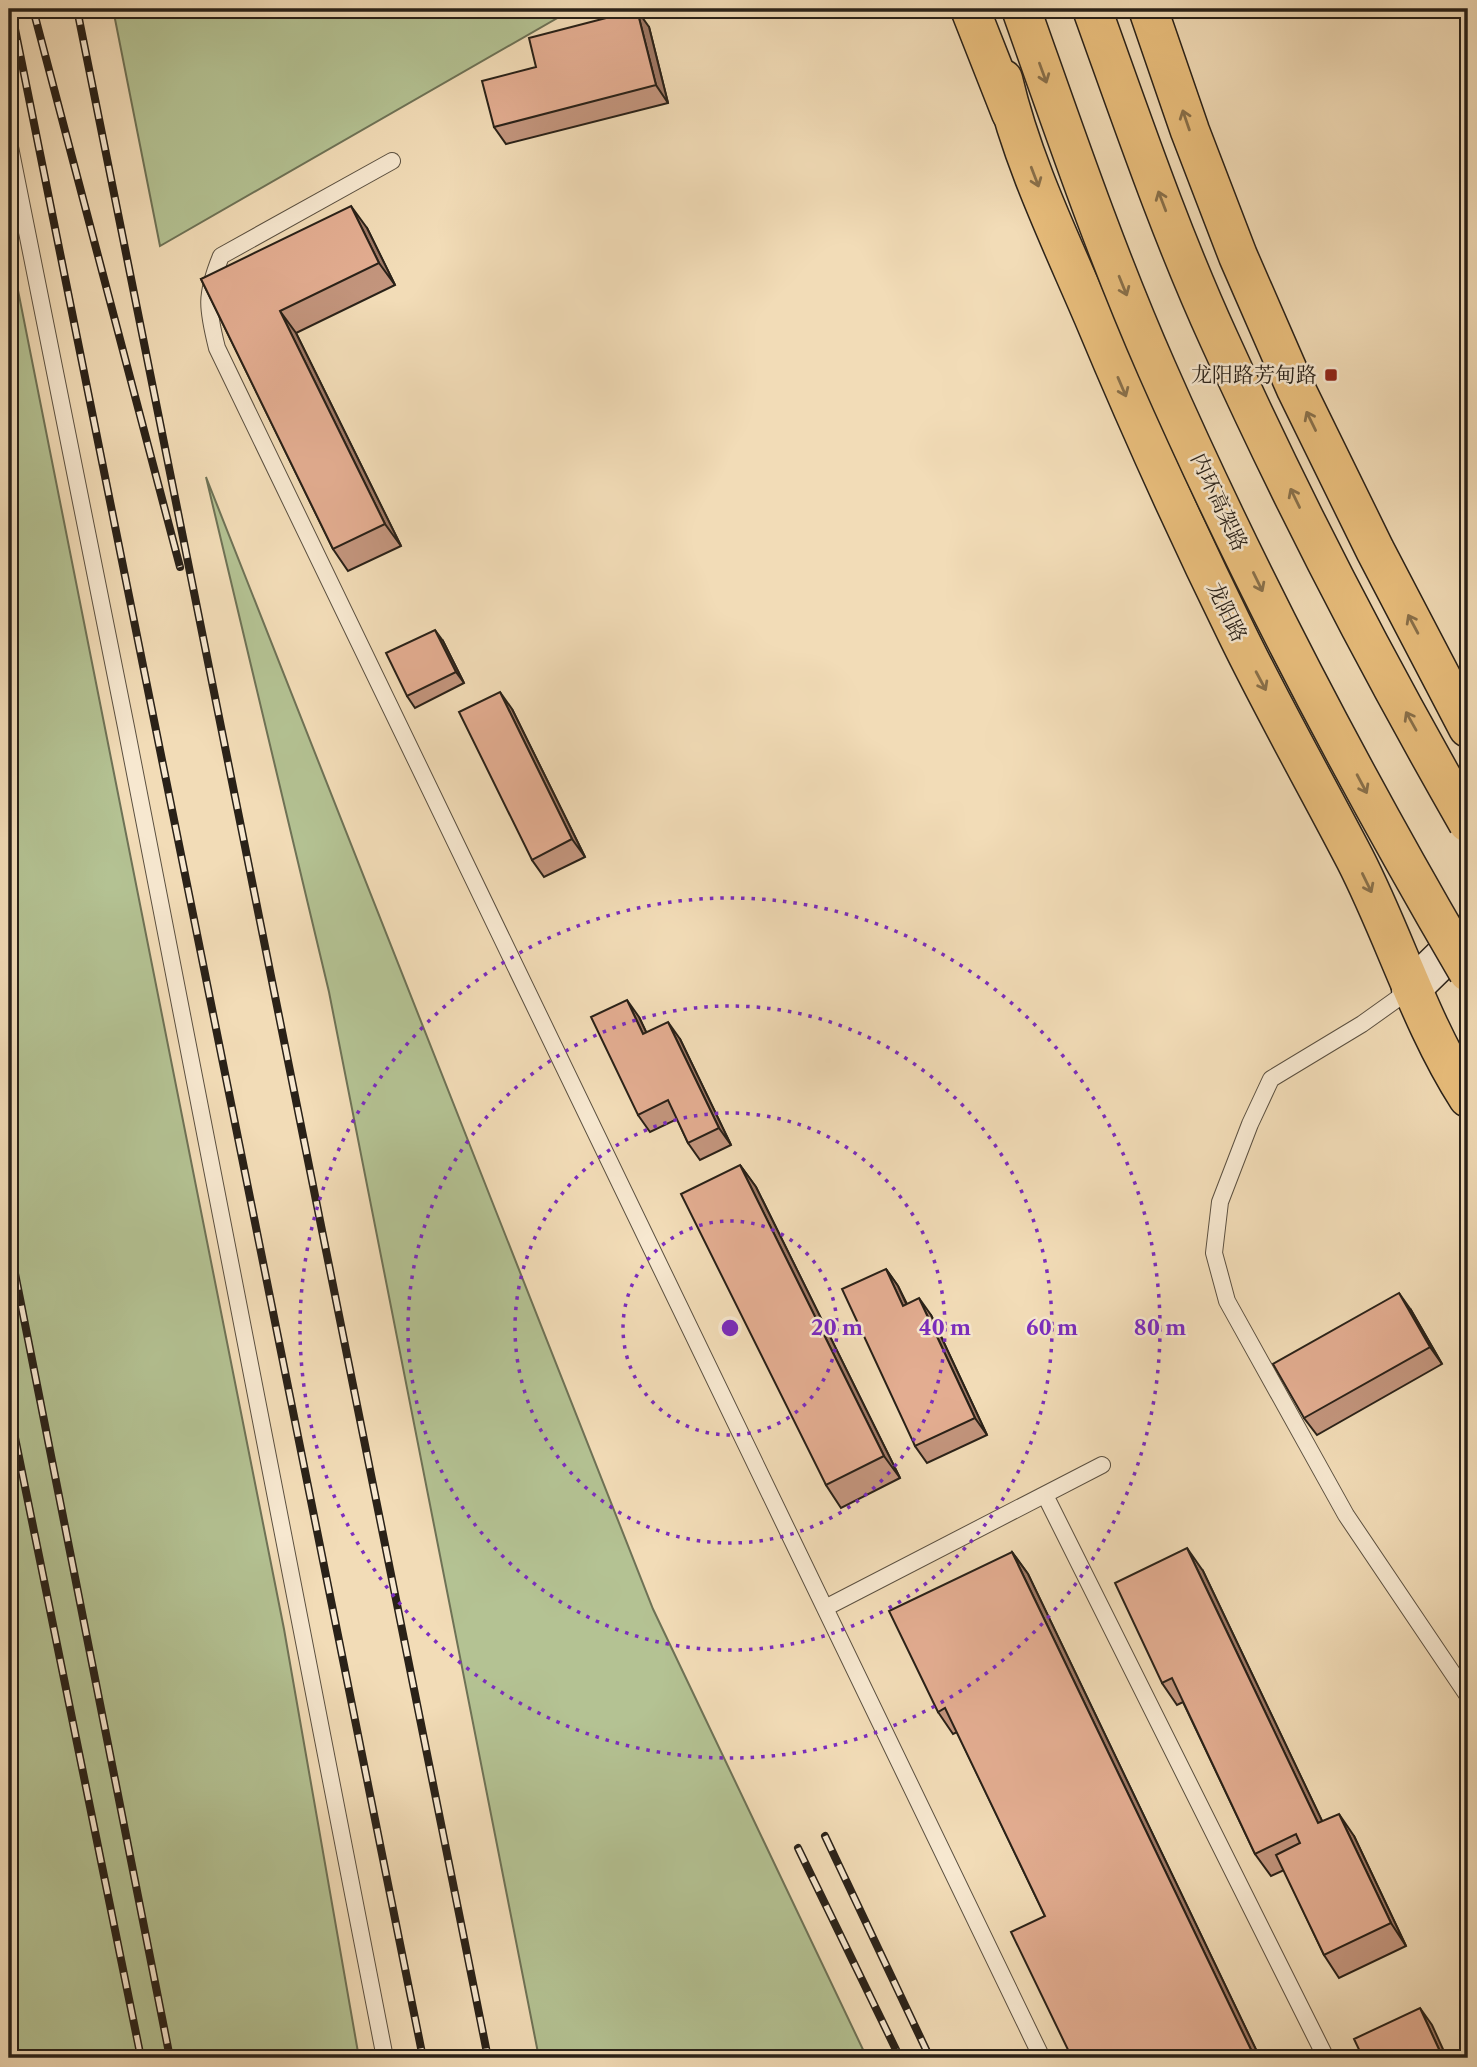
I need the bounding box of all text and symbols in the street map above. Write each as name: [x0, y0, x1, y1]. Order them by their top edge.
one-way arrow: [1038, 62, 1051, 83]
one-way arrow: [1179, 110, 1191, 132]
one-way arrow: [1030, 165, 1043, 187]
one-way arrow: [1154, 190, 1167, 212]
one-way arrow: [1117, 275, 1130, 296]
place label: 龙阳路芳甸路: [1191, 362, 1317, 387]
marker: 龙阳路芳甸路: [1323, 367, 1339, 383]
one-way arrow: [1117, 376, 1130, 397]
one-way arrow: [1304, 411, 1318, 432]
street label: 内环高架路: [1186, 449, 1253, 555]
one-way arrow: [1287, 488, 1301, 509]
one-way arrow: [1251, 571, 1265, 592]
street label: 龙阳路: [1202, 578, 1252, 646]
one-way arrow: [1406, 614, 1420, 635]
one-way arrow: [1255, 670, 1269, 691]
one-way arrow: [1404, 711, 1417, 732]
one-way arrow: [1355, 774, 1369, 794]
one-way arrow: [1360, 872, 1374, 893]
text: 20 m: [811, 1315, 863, 1340]
text: 40 m: [919, 1315, 971, 1340]
text: 60 m: [1026, 1315, 1078, 1340]
text: 80 m: [1134, 1315, 1186, 1340]
centre of rings: [718, 1316, 742, 1340]

